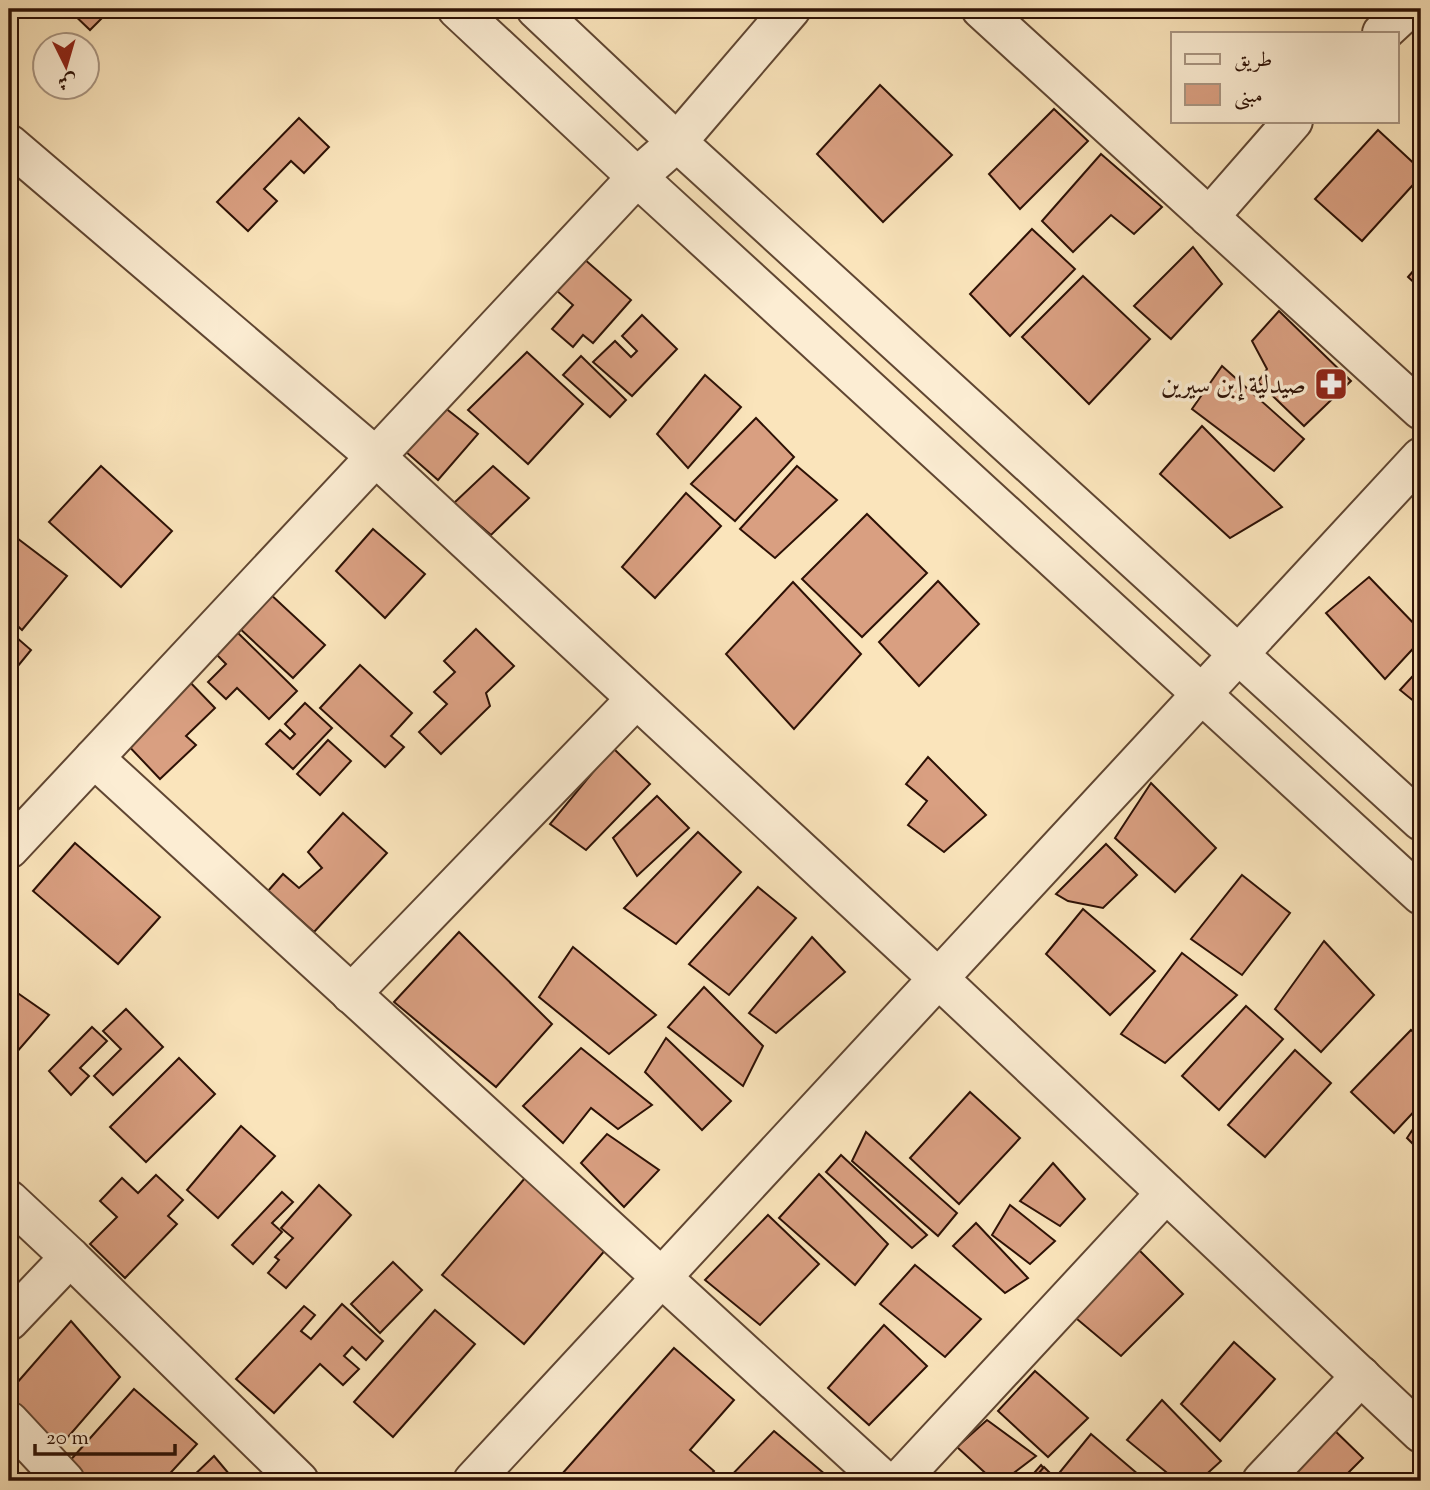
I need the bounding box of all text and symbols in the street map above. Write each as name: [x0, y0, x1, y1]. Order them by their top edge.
north arrow: [32, 32, 102, 102]
legend: [1171, 32, 1398, 122]
text: طريق: [1234, 46, 1272, 76]
text: ش: [57, 66, 78, 95]
text: مبنى: [1234, 82, 1263, 112]
pharmacy icon: صيدلية إبن سيرين: [1312, 365, 1350, 403]
place label: صيدلية إبن سيرين: [1161, 368, 1306, 405]
scale bar: [35, 1413, 175, 1457]
text: 20 m: [46, 1424, 89, 1454]

